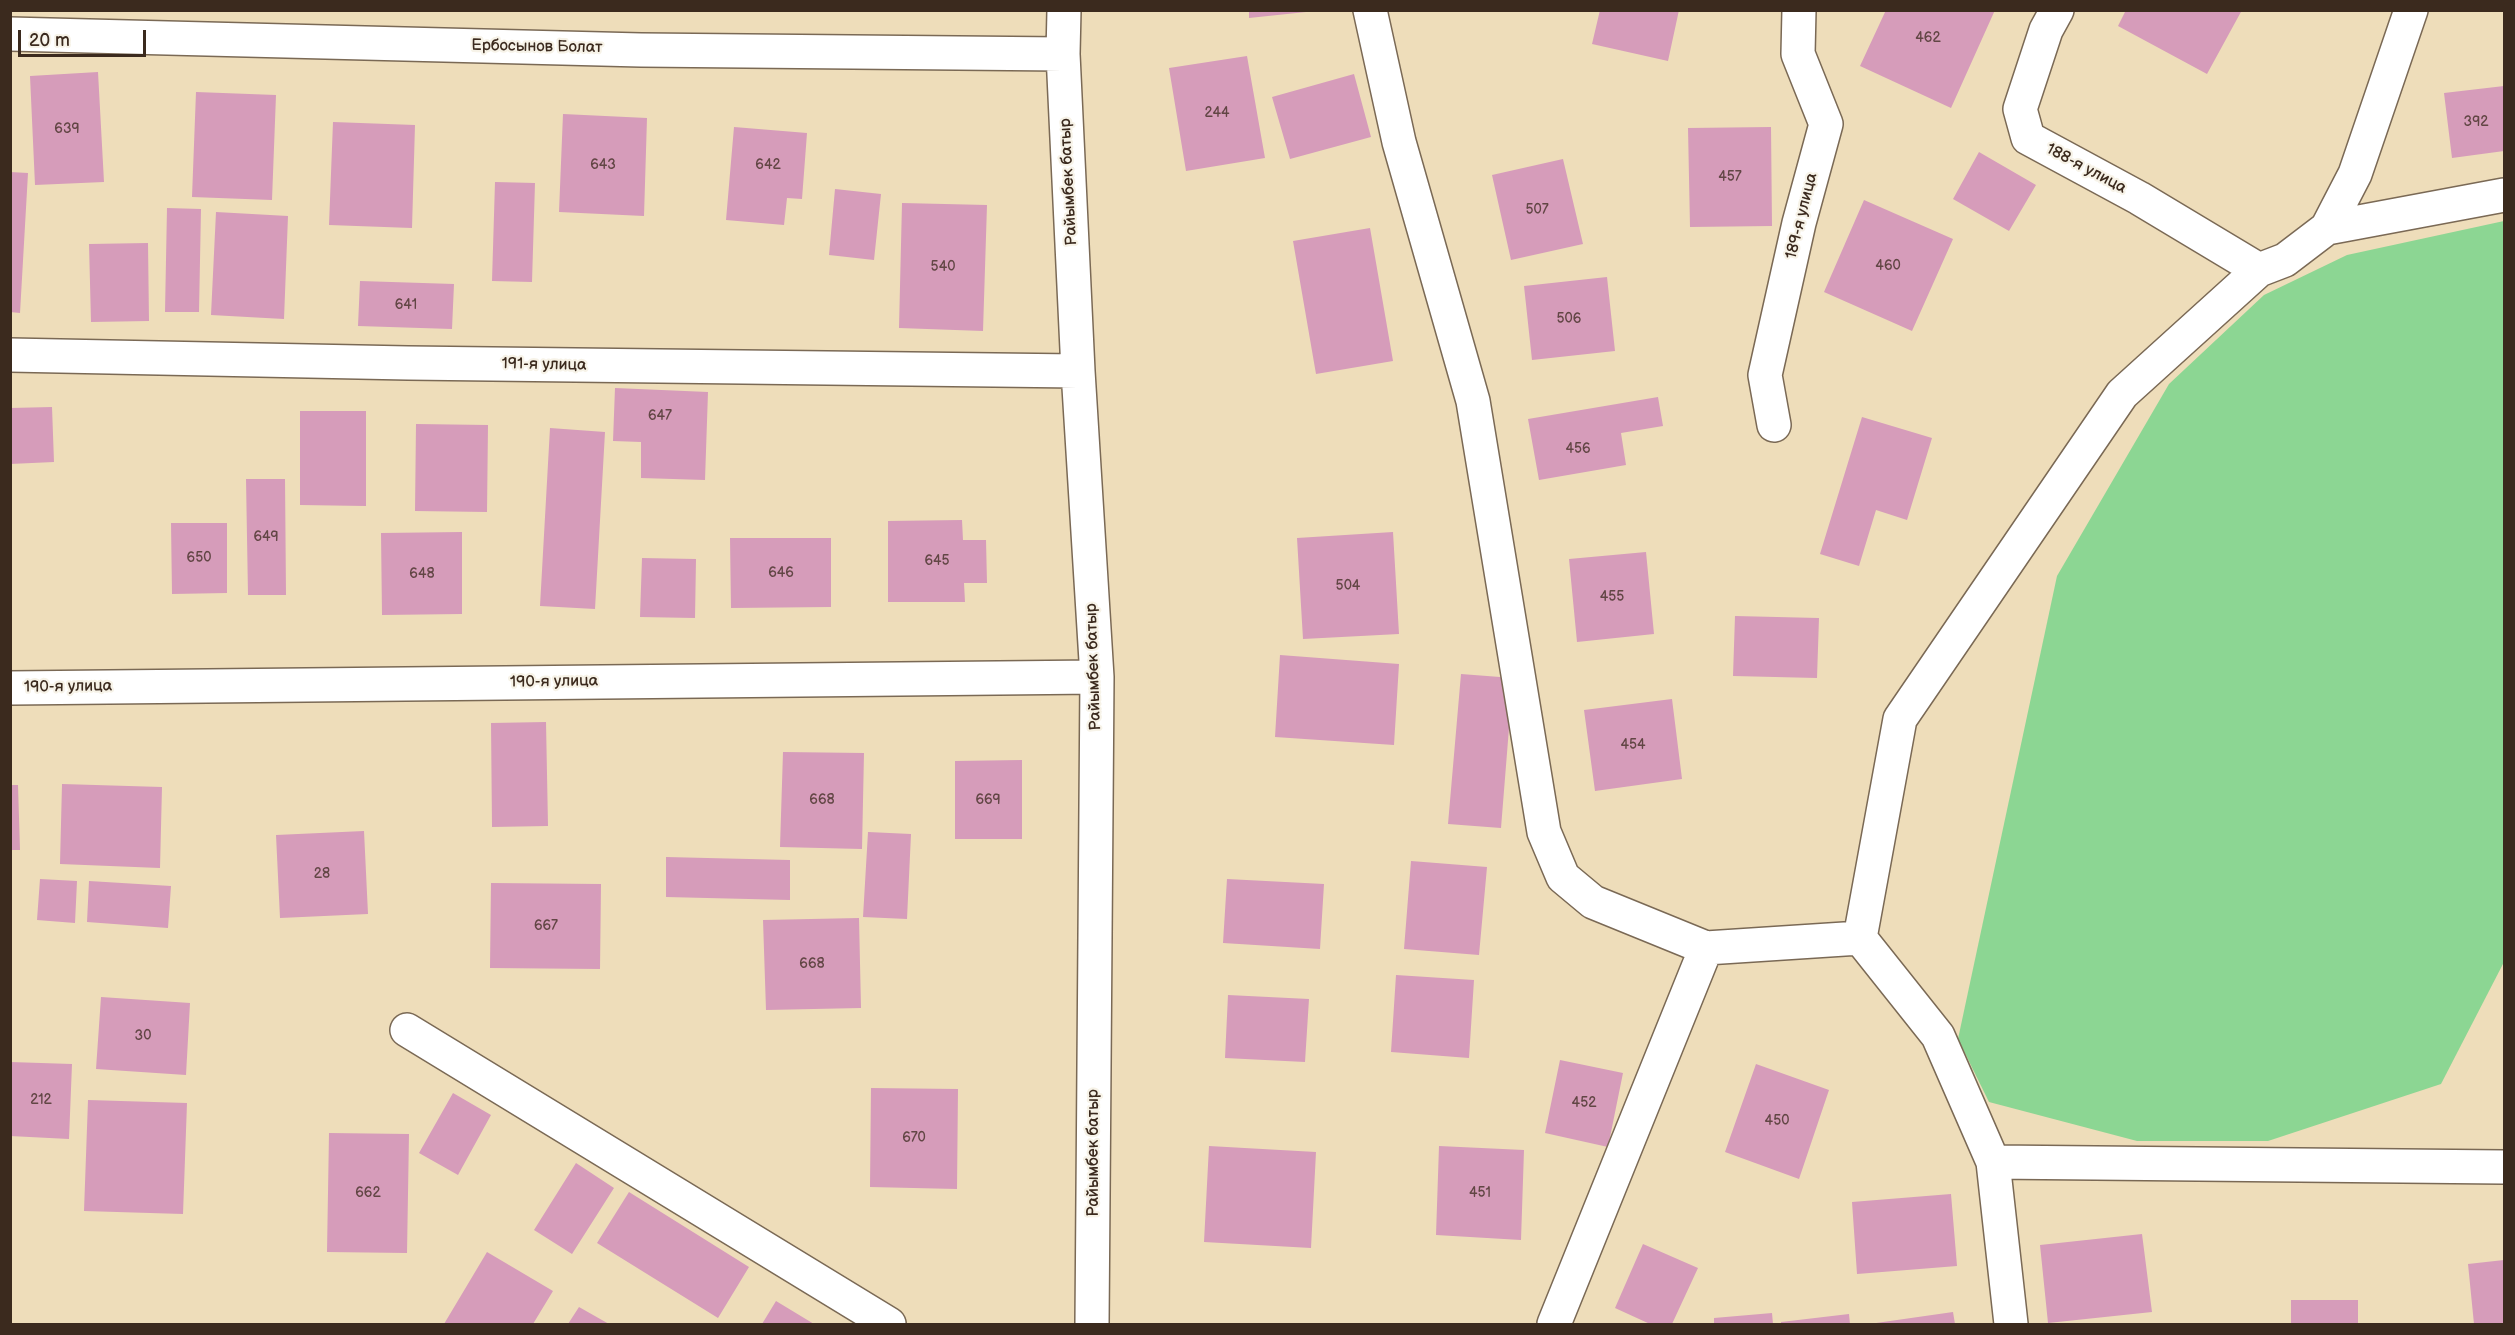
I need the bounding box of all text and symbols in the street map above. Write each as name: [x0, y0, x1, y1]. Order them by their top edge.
scale bar: [21, 18, 148, 56]
text: 20 m: [29, 30, 70, 51]
house number: 462: [1915, 30, 1941, 46]
street label: Ербосынов Болат: [471, 36, 603, 58]
house number: 244: [1204, 105, 1230, 121]
house number: 392: [2464, 114, 2488, 130]
street label: Райымбек батыр: [1056, 118, 1082, 246]
house number: 639: [54, 121, 80, 137]
street label: 188-я улица: [2043, 140, 2129, 198]
house number: 643: [590, 157, 616, 173]
house number: 642: [755, 157, 781, 173]
house number: 457: [1718, 169, 1742, 185]
street label: 189-я улица: [1782, 171, 1822, 261]
house number: 507: [1525, 202, 1549, 218]
house number: 460: [1875, 258, 1901, 274]
house number: 540: [931, 259, 955, 275]
house number: 641: [395, 297, 417, 313]
house number: 506: [1557, 311, 1581, 327]
street label: 191-я улица: [501, 355, 587, 375]
house number: 647: [648, 408, 672, 424]
house number: 456: [1565, 441, 1591, 457]
house number: 649: [253, 529, 279, 545]
house number: 650: [187, 550, 211, 566]
house number: 645: [924, 553, 950, 569]
house number: 646: [768, 565, 794, 581]
house number: 648: [409, 566, 435, 582]
house number: 504: [1336, 578, 1360, 594]
house number: 455: [1600, 589, 1624, 605]
street label: Райымбек батыр: [1082, 603, 1106, 731]
street label: 190-я улица: [510, 672, 598, 692]
street label: 190-я улица: [24, 677, 112, 697]
house number: 454: [1620, 737, 1646, 753]
house number: 668: [809, 792, 835, 808]
house number: 669: [975, 792, 1001, 808]
house number: 28: [314, 866, 330, 882]
house number: 667: [534, 918, 558, 934]
house number: 668: [799, 956, 825, 972]
house number: 30: [135, 1028, 151, 1044]
street label: Райымбек батыр: [1084, 1089, 1104, 1217]
house number: 212: [30, 1092, 52, 1108]
house number: 452: [1572, 1095, 1596, 1111]
house number: 450: [1765, 1113, 1789, 1129]
house number: 670: [902, 1130, 926, 1146]
house number: 662: [355, 1185, 381, 1201]
house number: 451: [1469, 1185, 1491, 1201]

